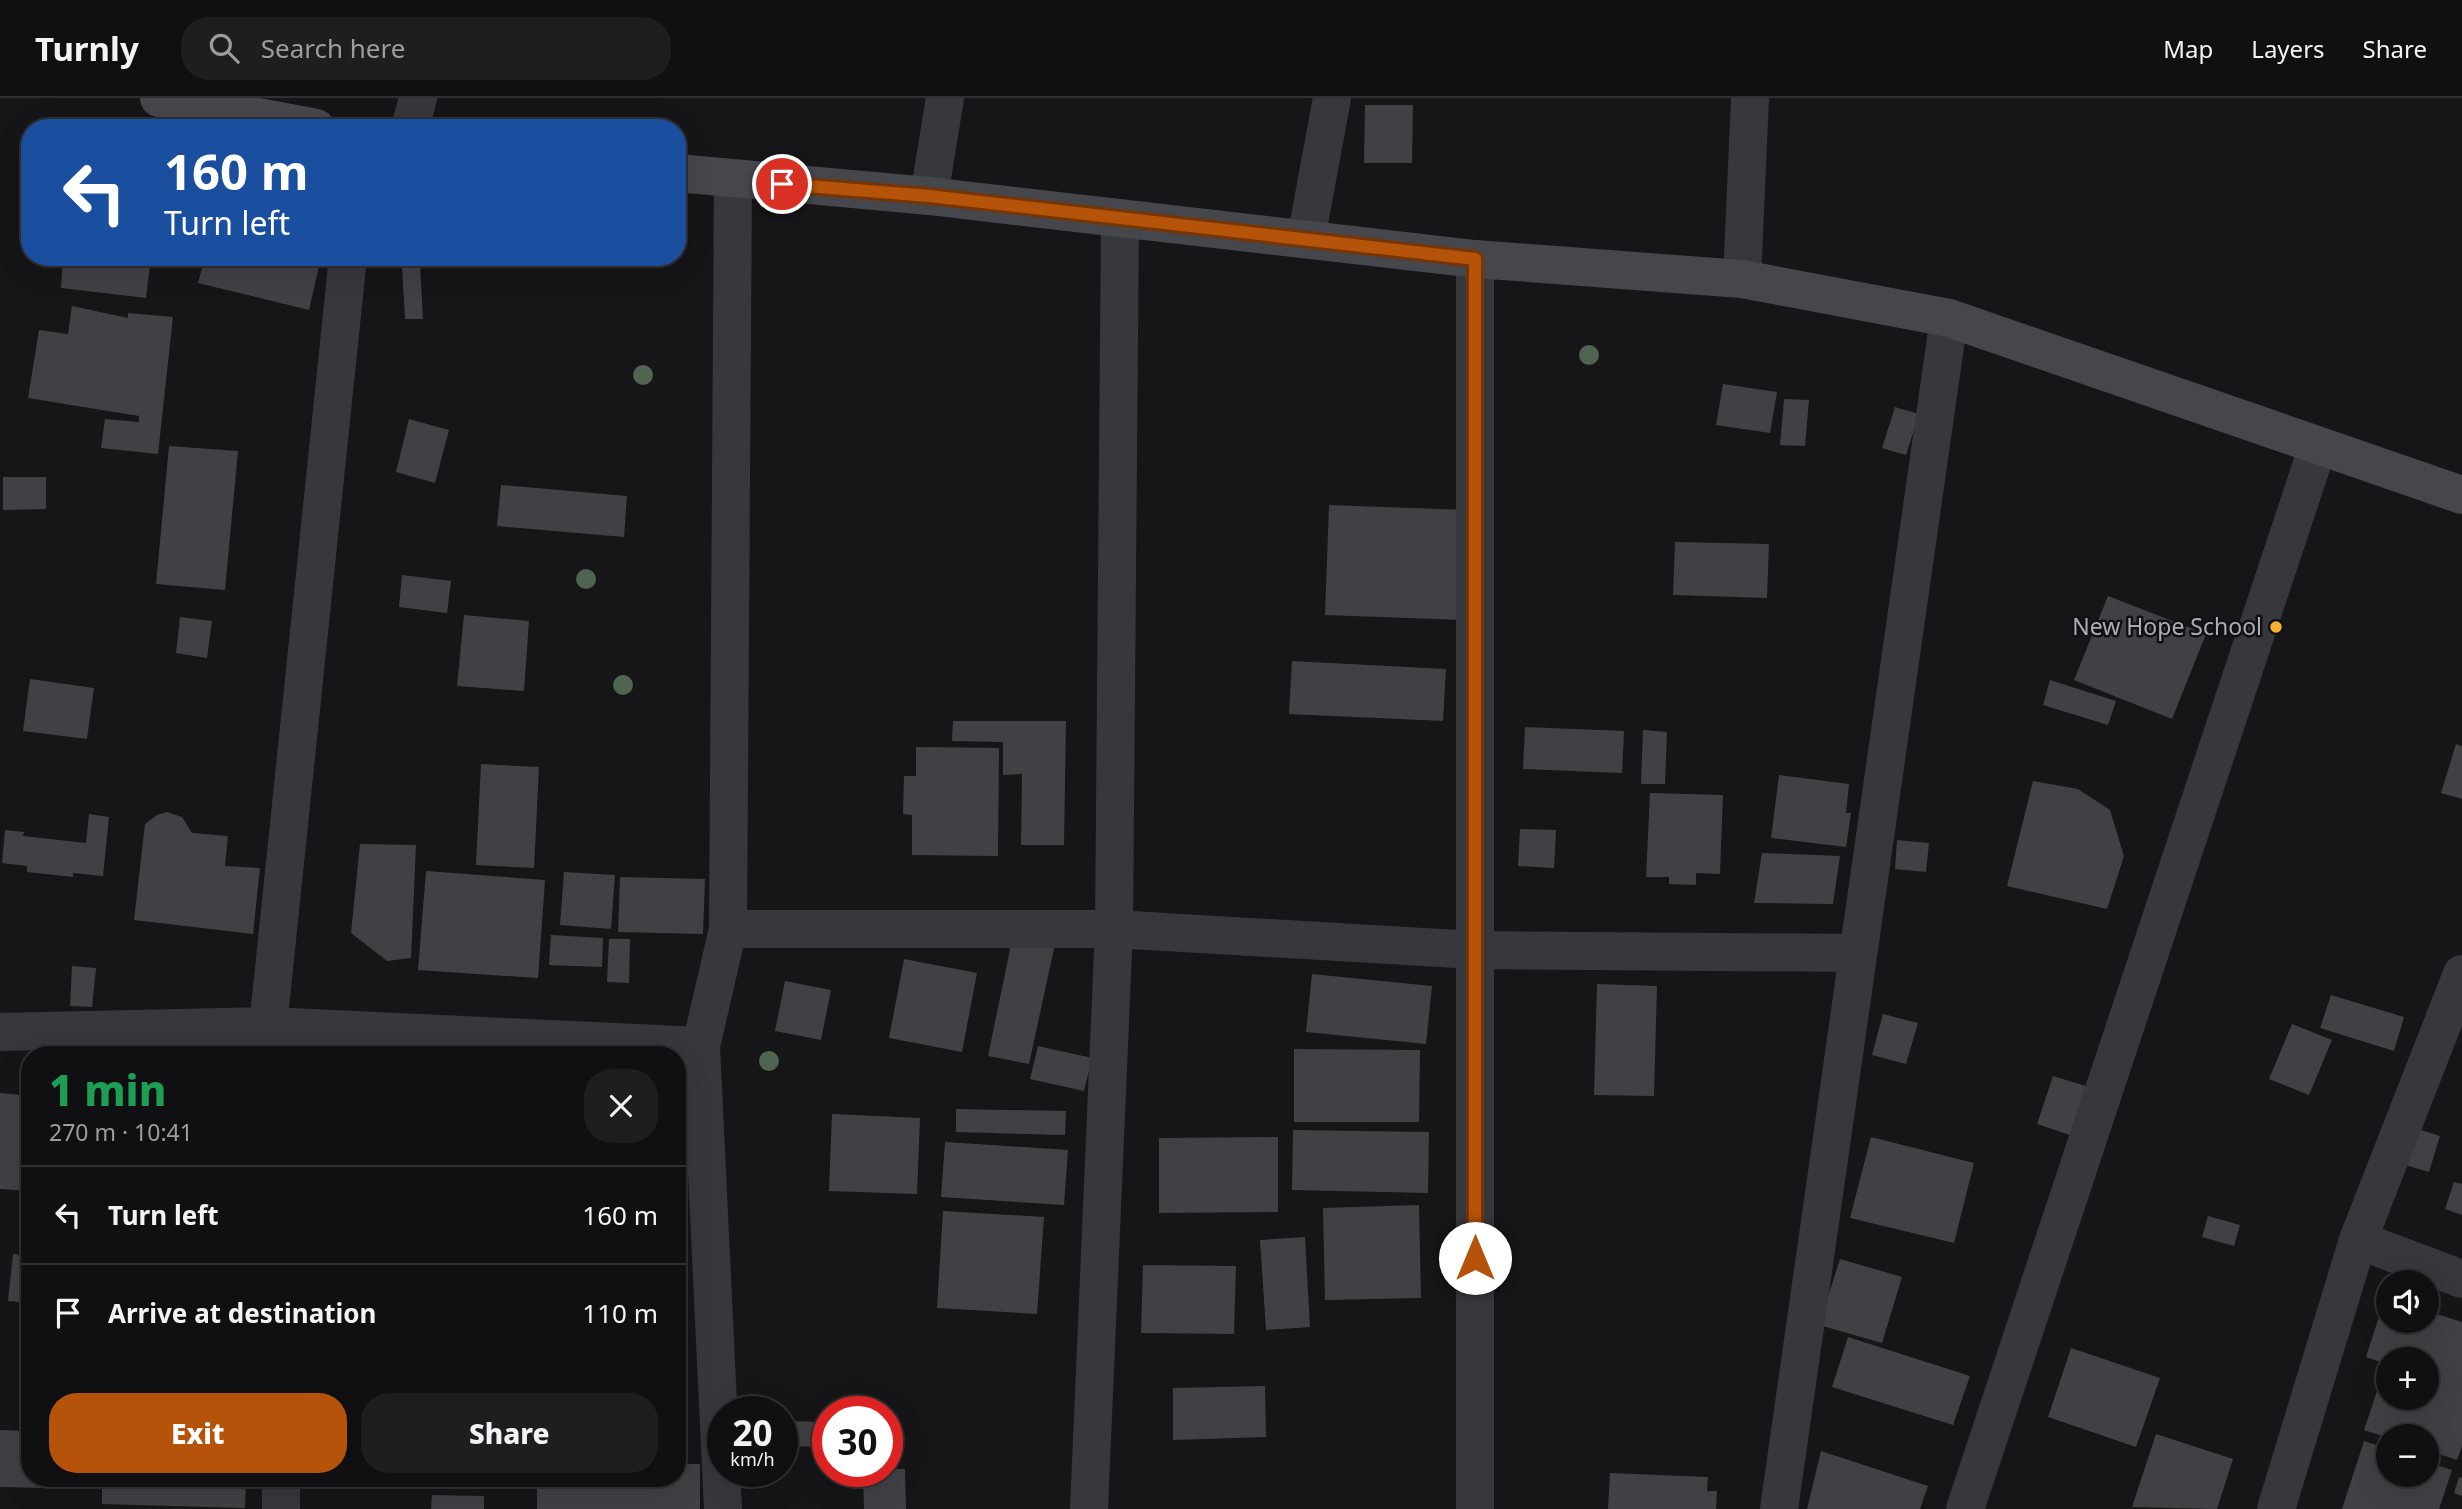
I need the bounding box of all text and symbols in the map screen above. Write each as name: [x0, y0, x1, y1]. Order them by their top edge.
search box: [181, 17, 671, 80]
text: Turnly: [35, 26, 139, 71]
icon: search: [205, 29, 243, 67]
text: Search here: [261, 30, 405, 66]
text: Map: [2163, 32, 2213, 65]
text: Layers: [2251, 32, 2325, 65]
text: Share: [2363, 32, 2427, 65]
text: 160 m: [164, 138, 309, 204]
icon: left: [49, 147, 140, 238]
pin: [752, 154, 812, 214]
icon: arrive: [763, 165, 801, 203]
text: Turn left: [164, 201, 290, 244]
place label: New Hope School: [2072, 610, 2262, 642]
marker: New Hope School: [2268, 619, 2284, 635]
text: 1 min: [49, 1061, 166, 1118]
button: close: [584, 1069, 658, 1143]
text: 270 m · 10:41: [49, 1116, 193, 1148]
icon: left: [49, 1196, 87, 1234]
text: Turn left: [108, 1197, 219, 1233]
text: 160 m: [582, 1197, 658, 1233]
position arrow: [1438, 1221, 1512, 1295]
map controls: [2376, 1270, 2439, 1487]
button: sound: [2376, 1270, 2439, 1333]
icon: arrive: [49, 1294, 87, 1332]
text: Arrive at destination: [108, 1295, 377, 1331]
text: 110 m: [582, 1295, 658, 1331]
button: +: [2376, 1347, 2439, 1410]
button: Exit: [49, 1393, 347, 1473]
button: Share: [361, 1393, 658, 1473]
speed limit sign: 30: [812, 1396, 903, 1487]
text: 20: [732, 1409, 773, 1456]
button: −: [2376, 1424, 2439, 1487]
text: km/h: [730, 1447, 775, 1471]

